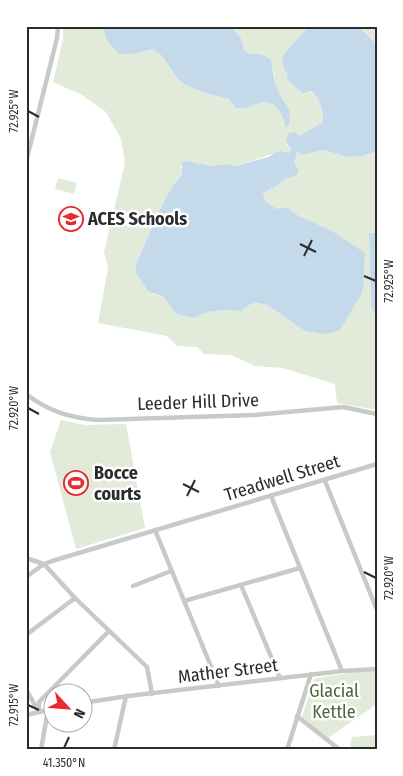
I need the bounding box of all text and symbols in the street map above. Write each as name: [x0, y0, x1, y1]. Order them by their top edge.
text: 72.925°W: [7, 89, 21, 133]
school or university icon: ACES Schools: [58, 206, 84, 232]
place label: ACES Schools: [87, 208, 187, 230]
text: 72.925°W: [382, 259, 396, 303]
text: 72.920°W: [7, 386, 21, 430]
street label: Leeder Hill Drive: [137, 389, 259, 415]
street label: Treadwell Street: [222, 450, 342, 506]
place label: Bocce courts: [94, 462, 141, 505]
sports icon: Bocce courts: [63, 470, 89, 496]
text: 72.920°W: [382, 556, 396, 600]
street label: Mather Street: [177, 654, 279, 688]
park label: Glacial Kettle: [309, 680, 359, 723]
text: 72.915°W: [7, 684, 21, 726]
north arrow: [42, 684, 92, 734]
text: N: [70, 706, 89, 721]
text: 41.350°N: [43, 756, 85, 770]

